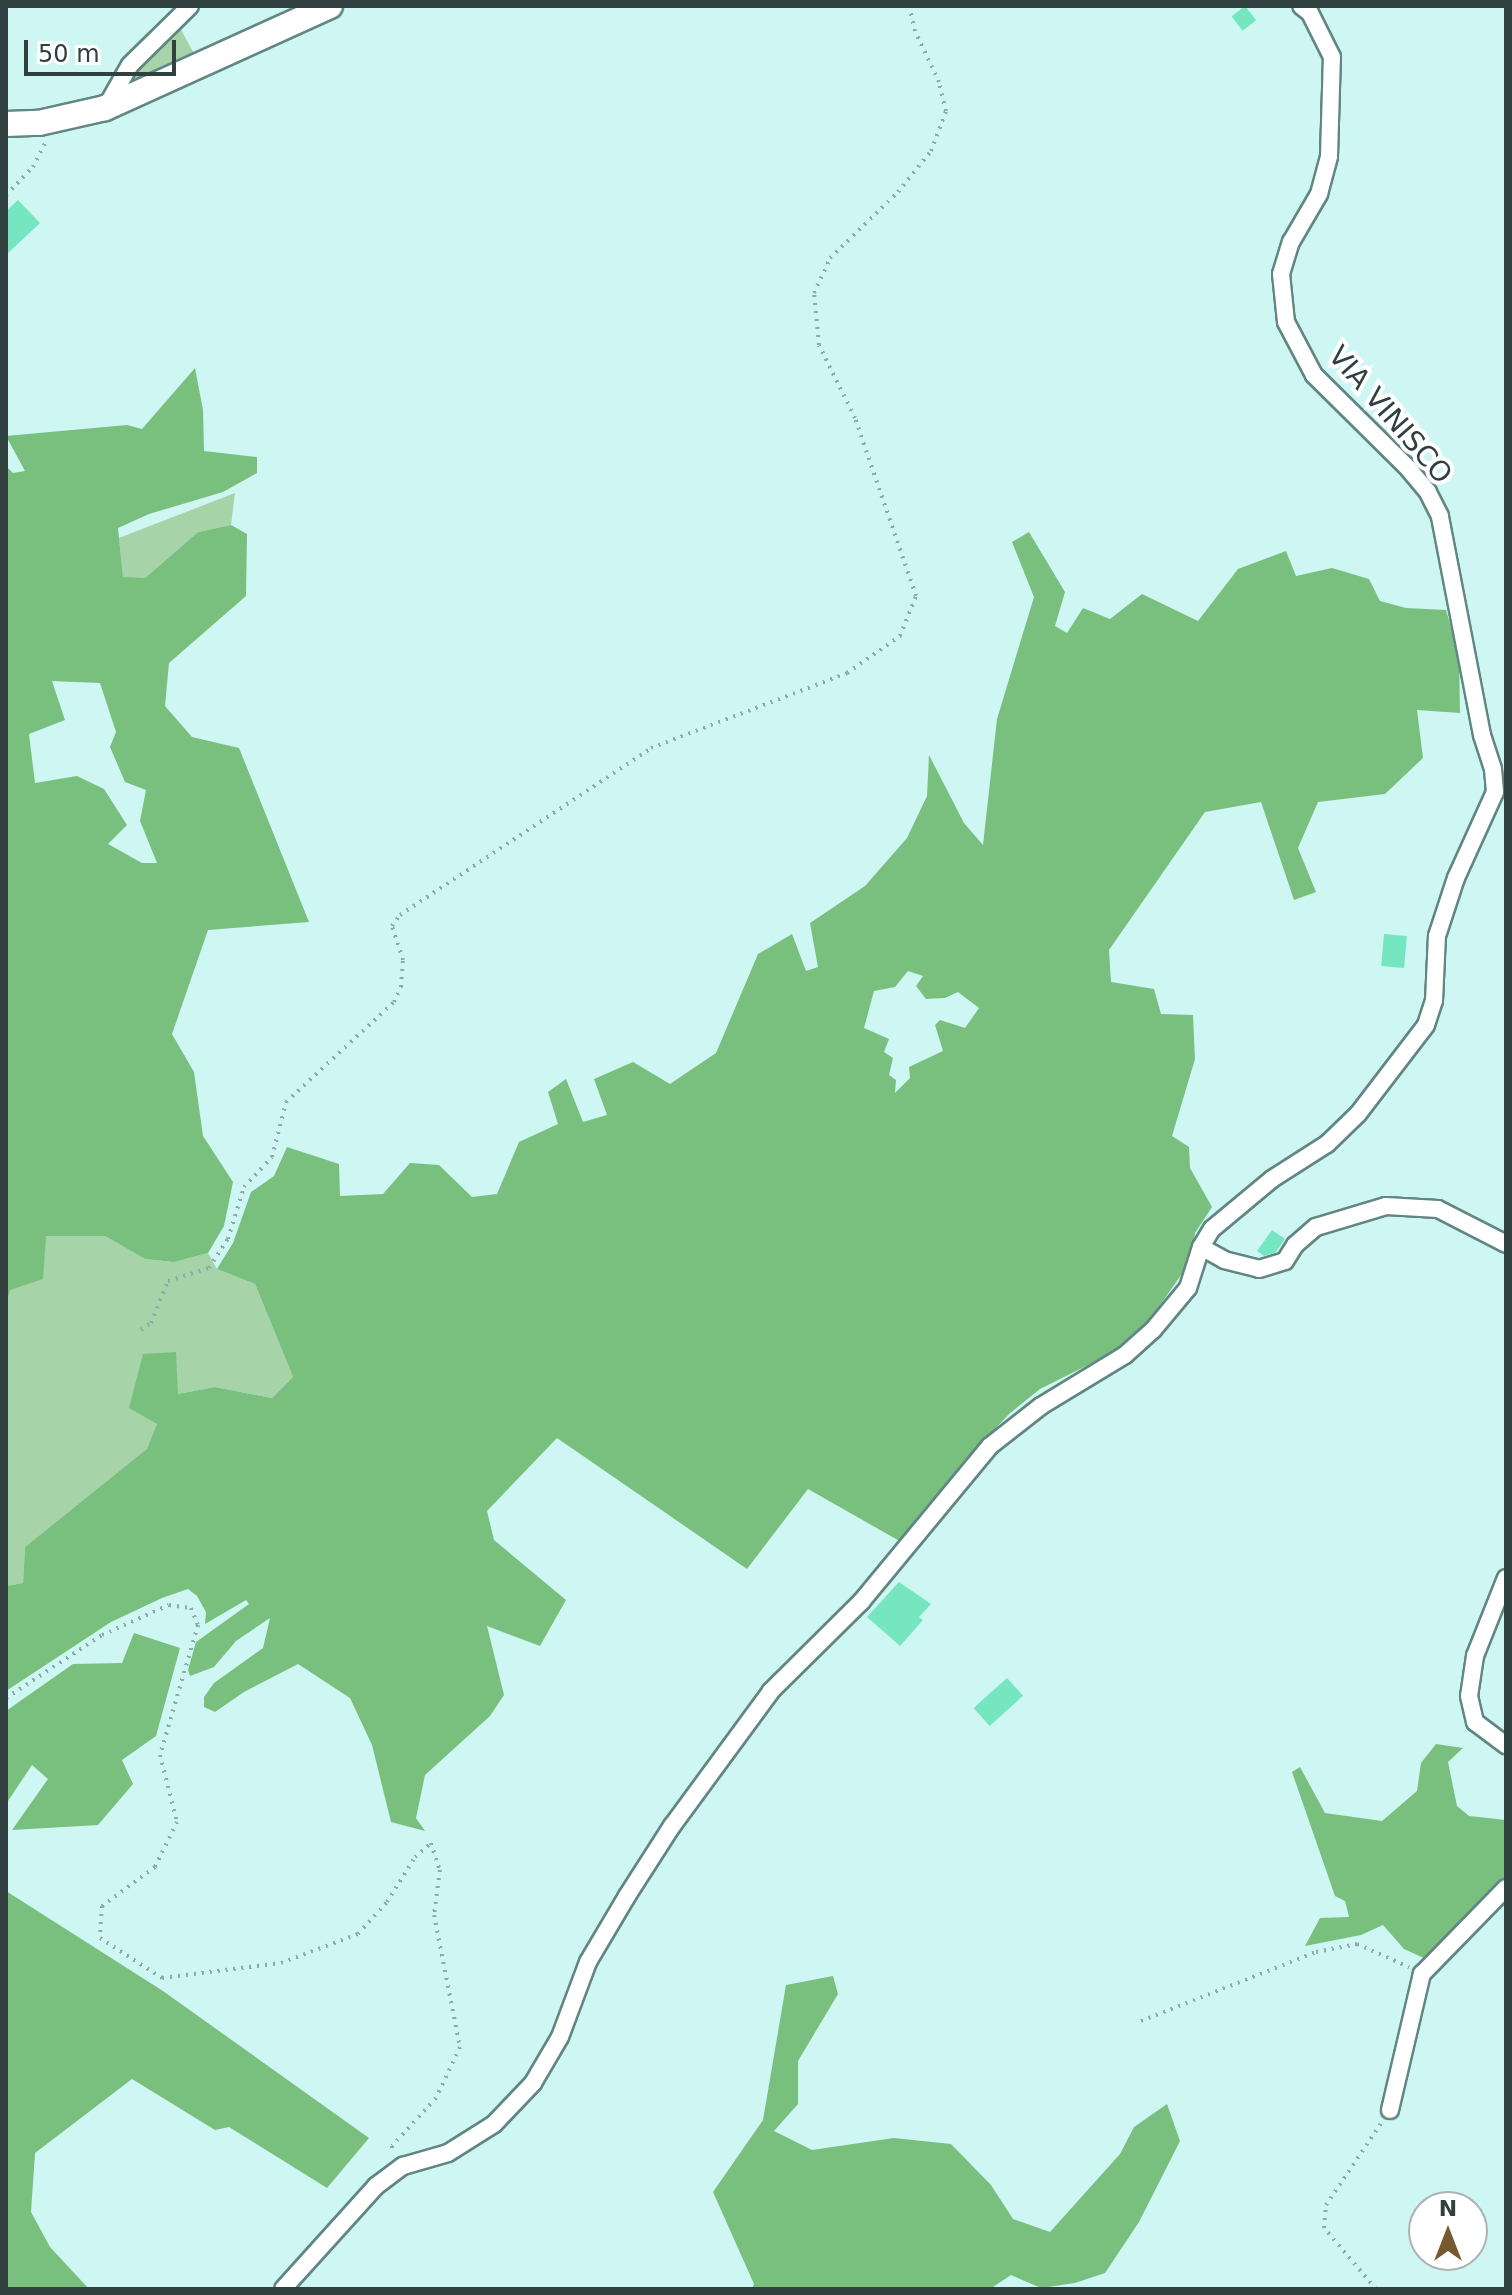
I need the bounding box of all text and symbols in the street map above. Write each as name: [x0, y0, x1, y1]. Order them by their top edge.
scale bar: [28, 24, 180, 74]
text: 50 m: [38, 40, 100, 68]
street label: VIA VINISCO: [1321, 339, 1459, 491]
north arrow: [1408, 2191, 1488, 2271]
text: N: [1439, 2196, 1457, 2221]

